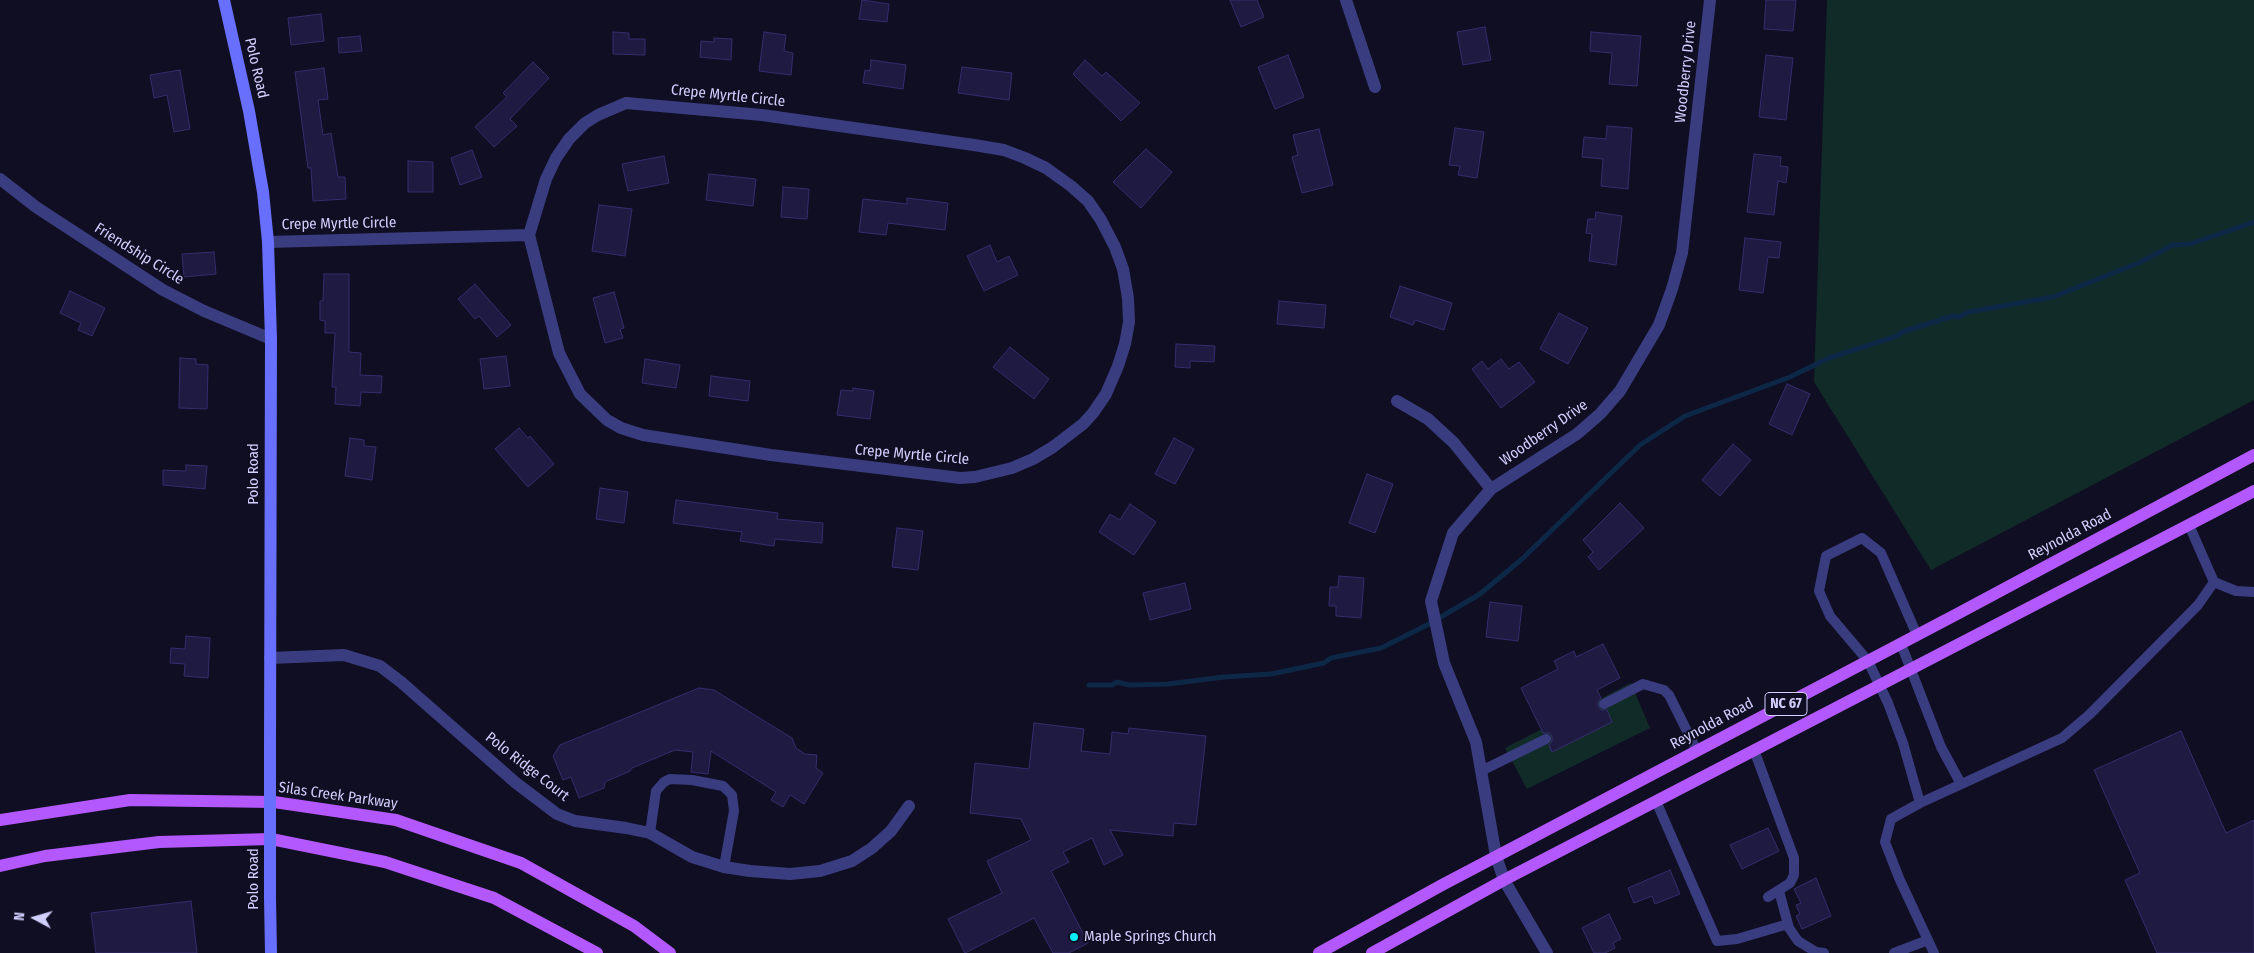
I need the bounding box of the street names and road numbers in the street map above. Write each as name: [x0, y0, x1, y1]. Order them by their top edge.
street label: Woodberry Drive: [1672, 20, 1700, 124]
street label: Polo Road: [240, 36, 272, 100]
street label: Crepe Myrtle Circle: [670, 81, 786, 111]
street label: Crepe Myrtle Circle: [282, 214, 396, 234]
street label: Friendship Circle: [91, 219, 187, 289]
street label: Woodberry Drive: [1497, 396, 1591, 470]
street label: Crepe Myrtle Circle: [854, 441, 970, 469]
street label: Polo Road: [245, 443, 263, 505]
street label: Reynolda Road: [2025, 506, 2115, 564]
road number: NC 67: [1765, 692, 1807, 716]
street label: Reynolda Road: [1667, 695, 1757, 753]
street label: Polo Ridge Court: [481, 729, 573, 805]
street label: Silas Creek Parkway: [277, 779, 399, 813]
street label: Polo Road: [245, 848, 263, 910]

